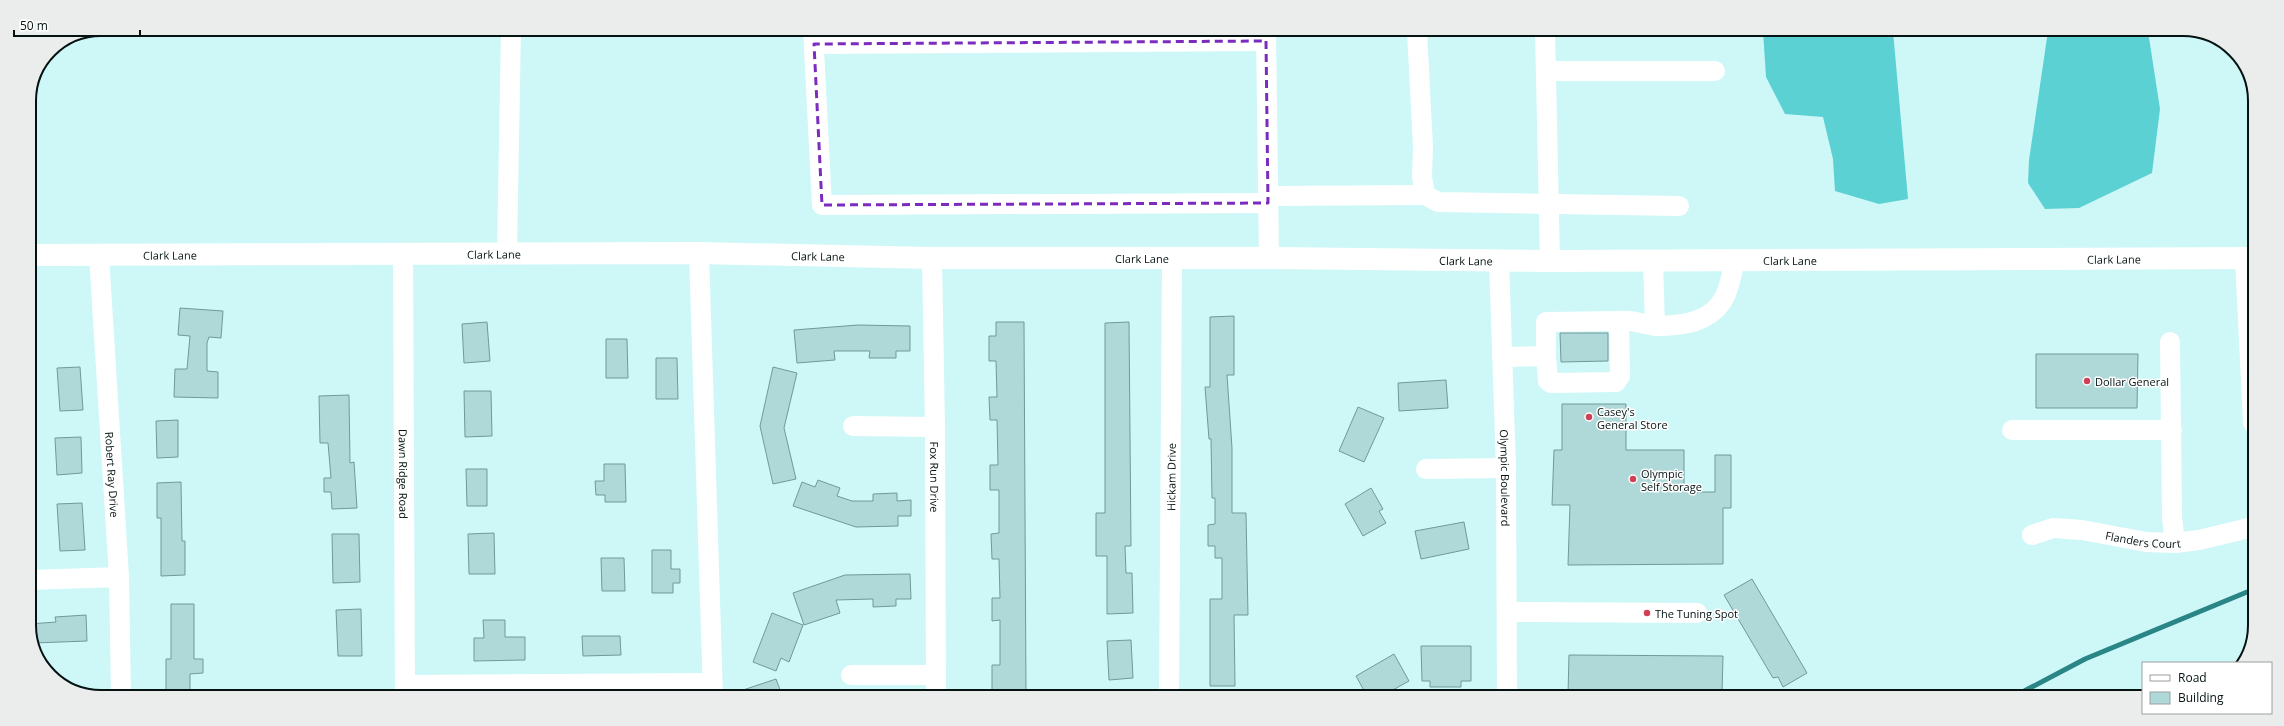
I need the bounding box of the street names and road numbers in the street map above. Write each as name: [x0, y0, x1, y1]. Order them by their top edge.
street label: Clark Lane: [467, 246, 521, 261]
street label: Clark Lane: [143, 247, 197, 262]
street label: Clark Lane: [791, 247, 845, 264]
street label: Clark Lane: [1115, 251, 1169, 266]
street label: Clark Lane: [2087, 251, 2141, 266]
street label: Clark Lane: [1439, 252, 1493, 268]
street label: Clark Lane: [1763, 252, 1817, 268]
street label: Dawn Ridge Road: [396, 429, 412, 519]
street label: Olympic Boulevard: [1497, 429, 1514, 526]
street label: Robert Ray Drive: [102, 431, 123, 518]
street label: Fox Run Drive: [928, 441, 943, 513]
street label: Hickam Drive: [1163, 443, 1178, 511]
street label: Flanders Court: [2104, 527, 2181, 551]

